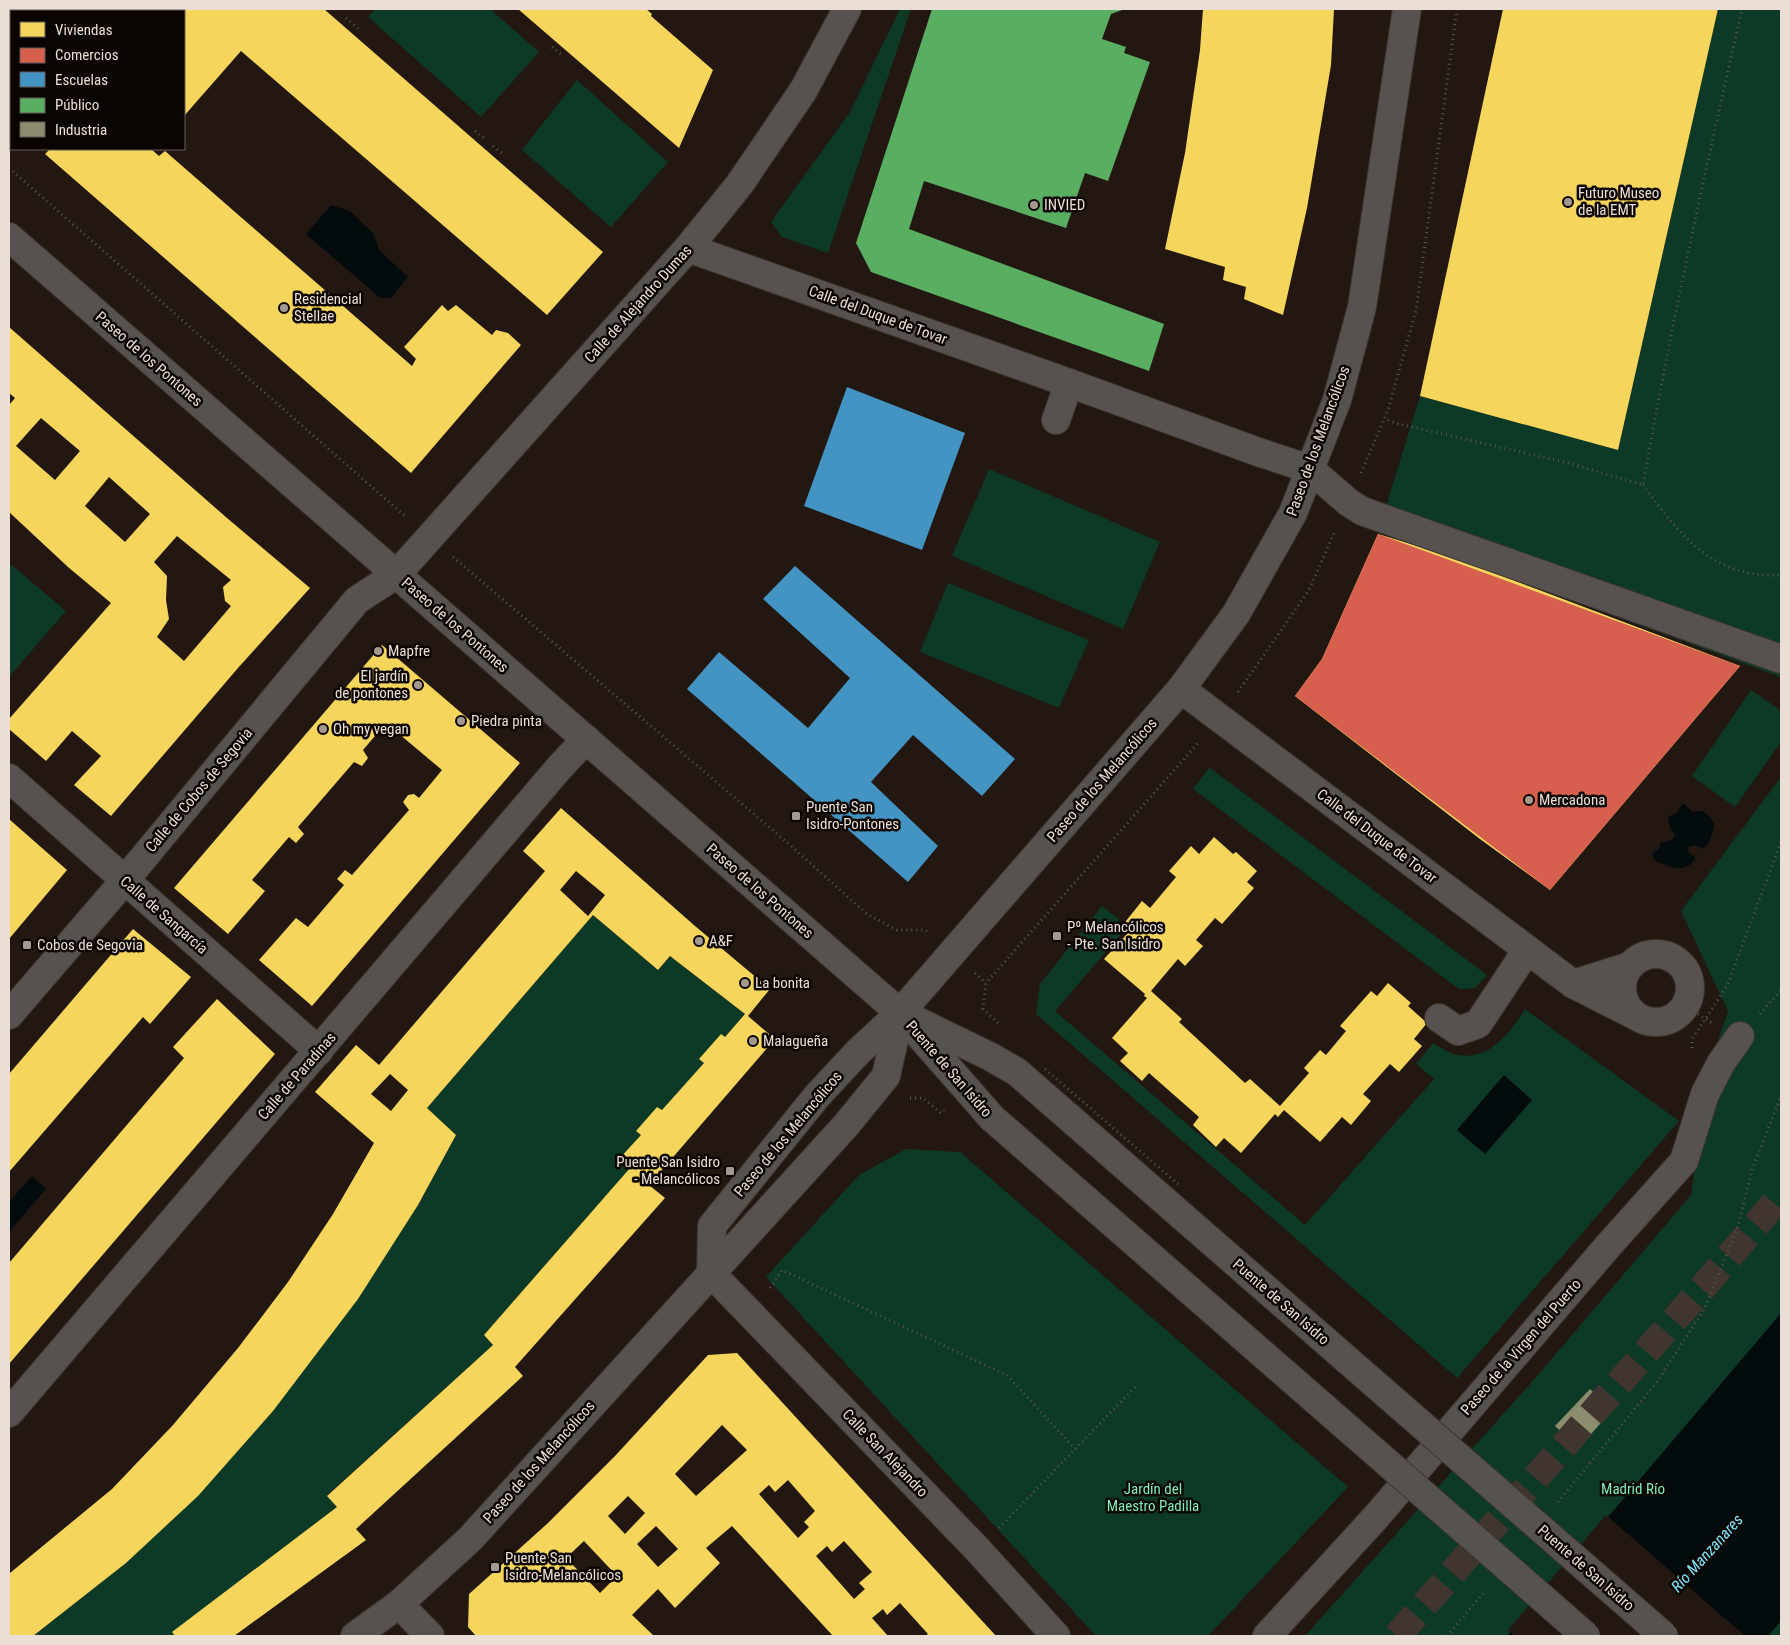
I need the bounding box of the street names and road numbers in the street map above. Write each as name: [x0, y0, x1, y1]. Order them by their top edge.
street label: Calle de Alejandro Dumas: [580, 241, 696, 366]
street label: Calle del Duque de Tovar: [806, 282, 950, 349]
street label: Paseo de los Pontones: [92, 308, 206, 410]
street label: Paseo de los Melancólicos: [1282, 363, 1354, 518]
street label: Paseo de los Pontones: [398, 574, 512, 676]
street label: Paseo de los Melancólicos: [1043, 714, 1161, 846]
street label: Calle de Cobos de Segovia: [142, 724, 256, 856]
street label: Calle del Duque de Tovar: [1313, 785, 1441, 887]
street label: Paseo de los Pontones: [703, 840, 817, 942]
street label: Calle de Sangarcía: [117, 872, 211, 958]
street label: Puente de San Isidro: [902, 1017, 996, 1121]
street label: Calle de Paradinas: [254, 1028, 340, 1123]
street label: Paseo de los Melancólicos: [730, 1067, 846, 1200]
street label: Puente de San Isidro: [1229, 1255, 1333, 1349]
street label: Paseo de la Virgen del Puerto: [1457, 1275, 1585, 1419]
street label: Paseo de los Melancólicos: [479, 1397, 599, 1527]
street label: Calle San Alejandro: [839, 1405, 931, 1501]
street label: Puente de San Isidro: [1534, 1521, 1638, 1615]

